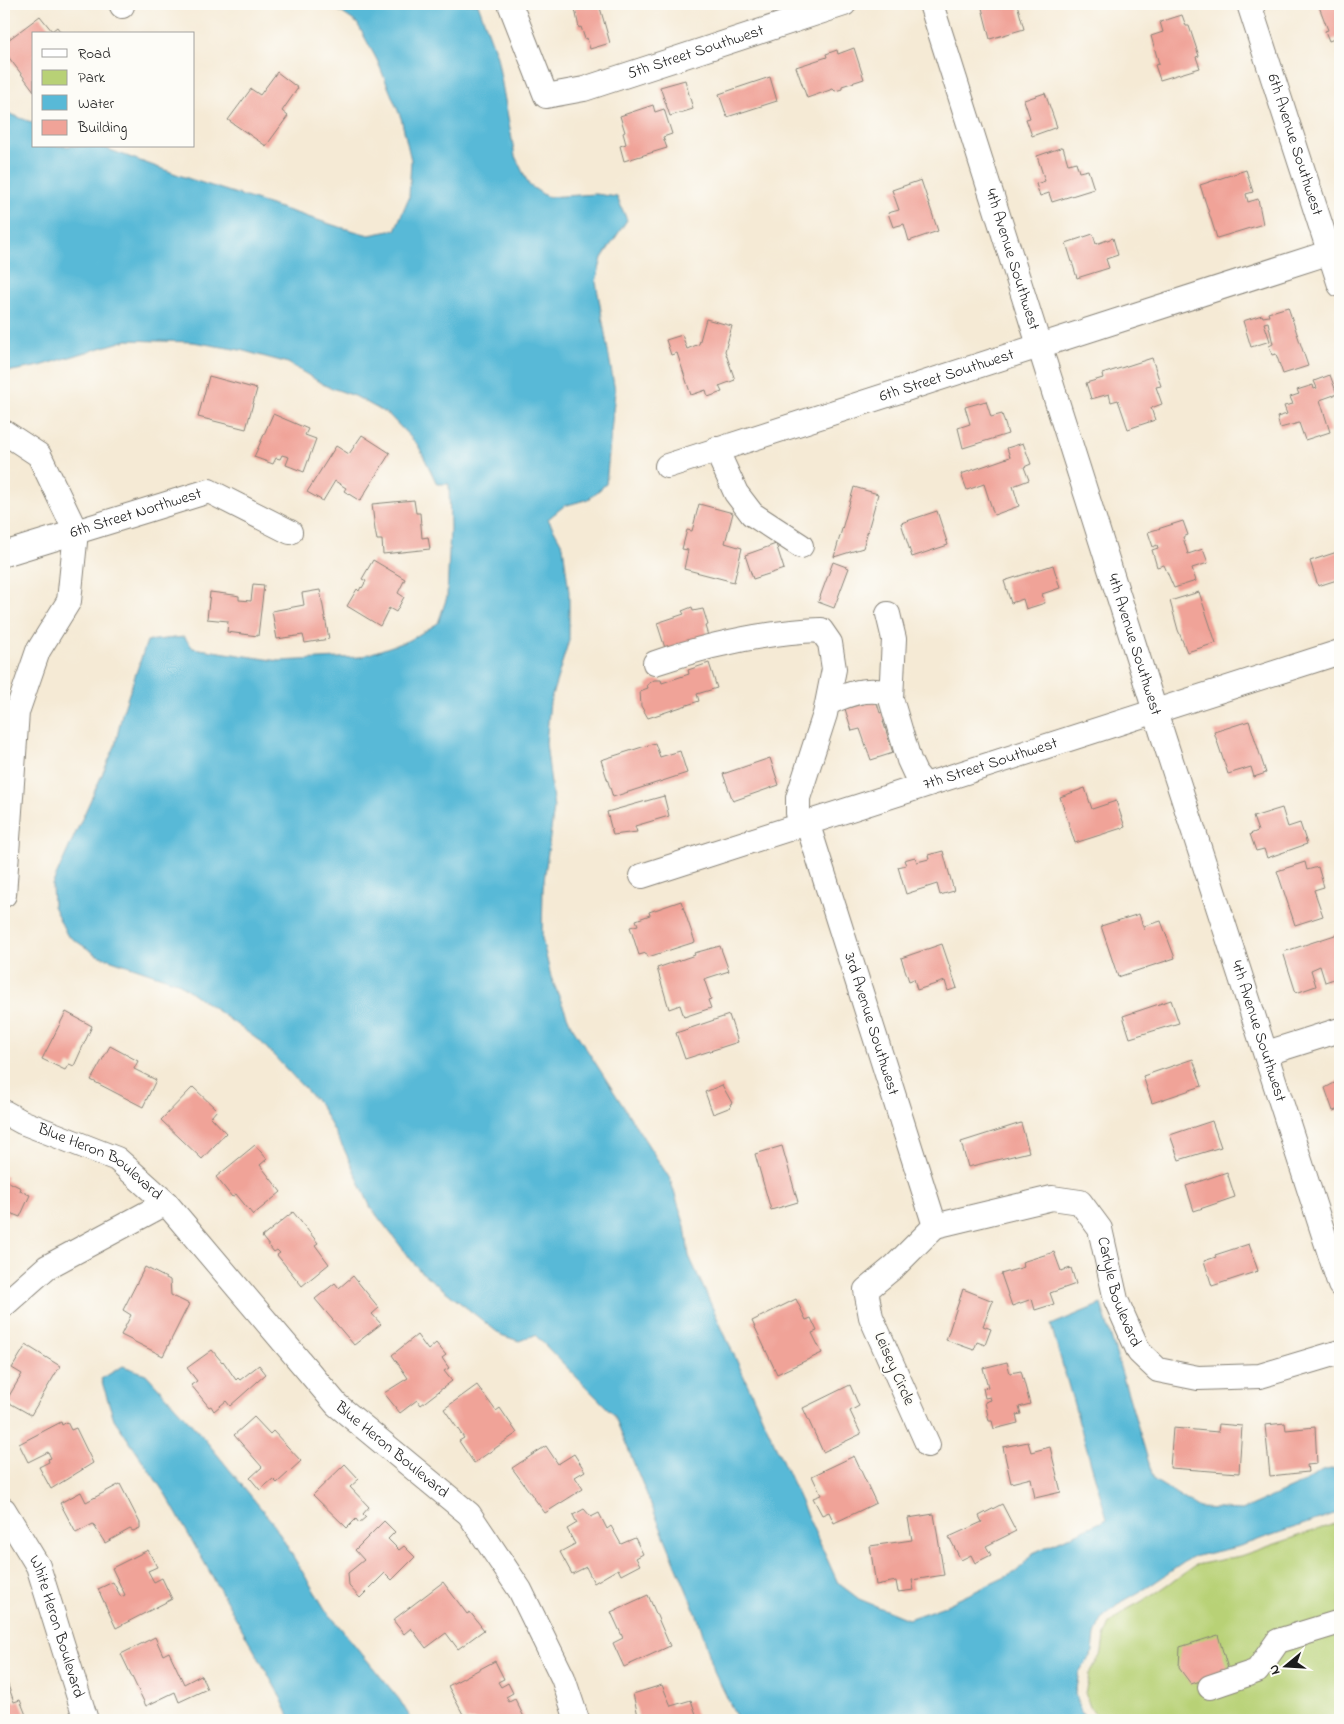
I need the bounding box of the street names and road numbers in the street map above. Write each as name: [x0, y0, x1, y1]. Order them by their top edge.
street label: 5th Street Southwest: [624, 19, 768, 86]
street label: 6th Avenue Southwest: [1260, 71, 1329, 219]
street label: 4th Avenue Southwest: [978, 186, 1046, 334]
street label: 6th Street Southwest: [876, 343, 1018, 409]
street label: 6th Street Northwest: [67, 482, 205, 545]
street label: 4th Avenue Southwest: [1100, 571, 1168, 719]
street label: 7th Street Southwest: [920, 731, 1061, 797]
street label: 3rd Avenue Southwest: [837, 950, 905, 1099]
street label: 4th Avenue Southwest: [1224, 957, 1292, 1106]
street label: Blue Heron Boulevard: [33, 1117, 168, 1206]
street label: Carlyle Boulevard: [1090, 1235, 1147, 1351]
street label: Leisey Circle: [867, 1329, 921, 1410]
street label: Blue Heron Boulevard: [329, 1395, 454, 1504]
street label: White Heron Boulevard: [22, 1551, 90, 1701]

